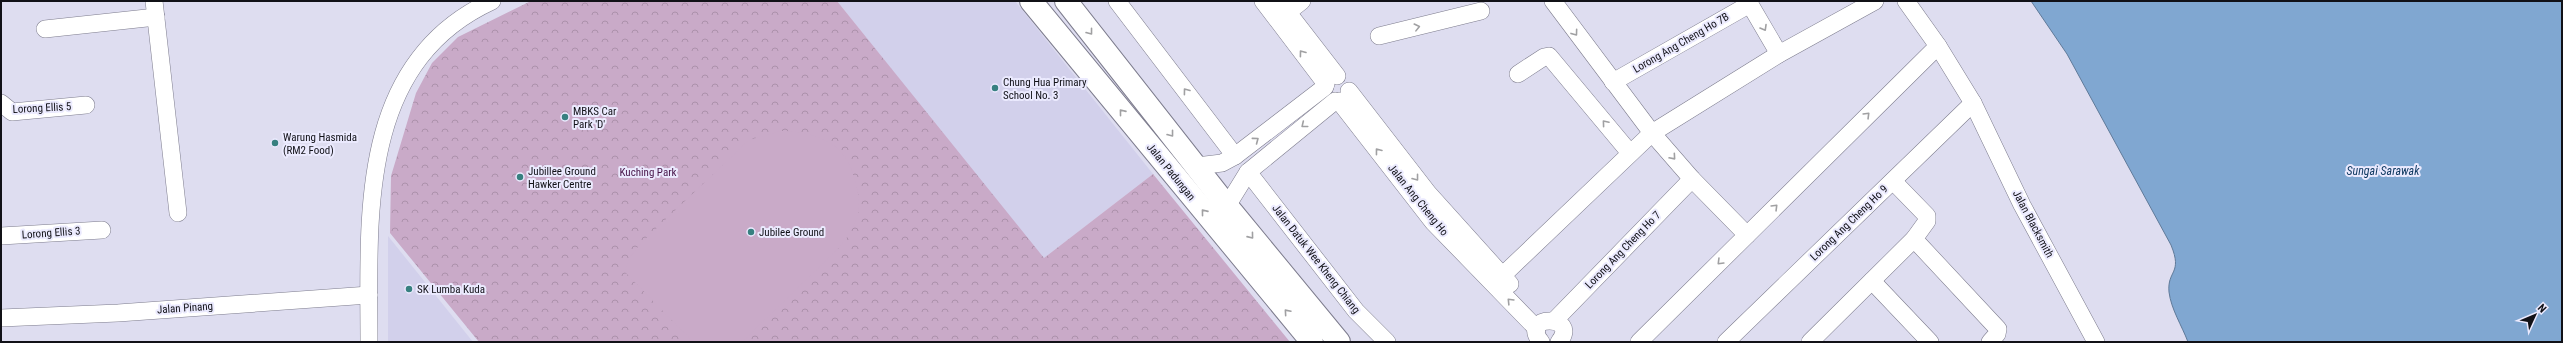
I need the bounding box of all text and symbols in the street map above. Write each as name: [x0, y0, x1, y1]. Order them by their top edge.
street label: Lorong Ang Cheng Ho 7B: [1631, 10, 1731, 76]
one-way arrow: [1414, 23, 1420, 31]
one-way arrow: [1759, 23, 1766, 31]
one-way arrow: [1086, 27, 1093, 34]
one-way arrow: [1571, 28, 1578, 35]
one-way arrow: [1300, 50, 1307, 57]
place label: Chung Hua Primary School No. 3: [1003, 76, 1087, 102]
marker: Chung Hua Primary School No. 3: [990, 83, 1000, 93]
one-way arrow: [1184, 89, 1191, 96]
street label: Lorong Ellis 5: [12, 100, 72, 116]
place label: MBKS Car Park 'D': [573, 105, 617, 131]
one-way arrow: [1119, 109, 1126, 116]
marker: MBKS Car Park 'D': [560, 112, 570, 122]
one-way arrow: [1862, 112, 1870, 120]
one-way arrow: [1602, 120, 1609, 128]
one-way arrow: [1302, 121, 1309, 128]
one-way arrow: [1166, 129, 1173, 136]
place label: Warung Hasmida (RM2 Food): [283, 131, 357, 157]
marker: Warung Hasmida (RM2 Food): [270, 138, 280, 148]
one-way arrow: [1252, 138, 1259, 145]
street label: Jalan Padungan: [1144, 141, 1198, 203]
one-way arrow: [1376, 149, 1383, 156]
one-way arrow: [1668, 152, 1675, 160]
street label: Jalan Ang Cheng Ho: [1385, 162, 1451, 239]
water label: Sungai Sarawak: [2347, 164, 2420, 178]
place label: Jubillee Ground Hawker Centre: [528, 165, 596, 191]
park label: Kuching Park: [619, 166, 677, 179]
marker: Jubillee Ground Hawker Centre: [515, 172, 525, 182]
one-way arrow: [1411, 173, 1418, 180]
street label: Lorong Ang Cheng Ho 9: [1808, 183, 1890, 263]
street label: Jalan Blacksmith: [2010, 188, 2056, 260]
street label: Jalan Datuk Wee Kheng Chiang: [1269, 202, 1363, 316]
one-way arrow: [1770, 204, 1778, 212]
street label: Lorong Ang Cheng Ho 7: [1583, 209, 1663, 291]
one-way arrow: [1202, 210, 1209, 217]
street label: Lorong Ellis 3: [21, 224, 81, 242]
place label: Jubilee Ground: [759, 226, 824, 239]
marker: Jubilee Ground: [746, 227, 756, 237]
one-way arrow: [1247, 231, 1254, 238]
one-way arrow: [1717, 257, 1725, 265]
place label: SK Lumba Kuda: [417, 283, 485, 296]
marker: SK Lumba Kuda: [404, 284, 414, 294]
north arrow: [2515, 295, 2555, 335]
one-way arrow: [1507, 298, 1515, 306]
street label: Jalan Pinang: [157, 300, 213, 316]
text: N: [2535, 301, 2549, 316]
one-way arrow: [1285, 310, 1292, 317]

